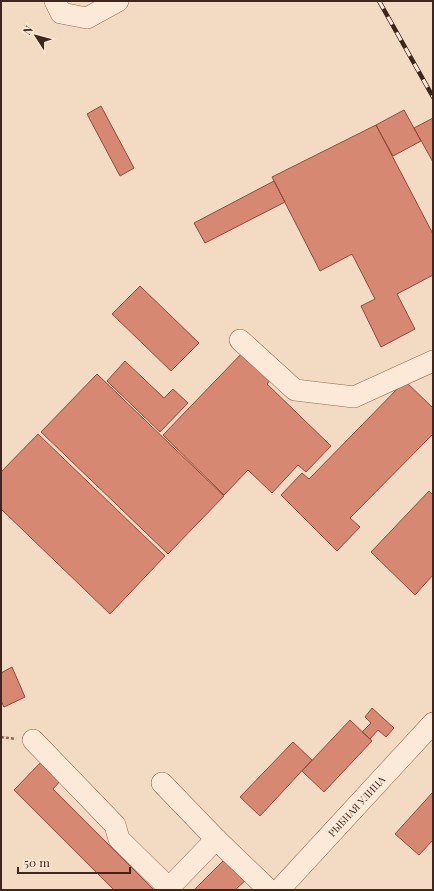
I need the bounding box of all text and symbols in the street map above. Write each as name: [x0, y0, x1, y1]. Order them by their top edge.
north arrow: [16, 16, 56, 56]
text: N: [19, 22, 36, 37]
street label: РЫБНАЯ УЛИЦА: [325, 772, 388, 840]
scale bar: [18, 849, 130, 875]
text: 50 m: [24, 854, 50, 870]

